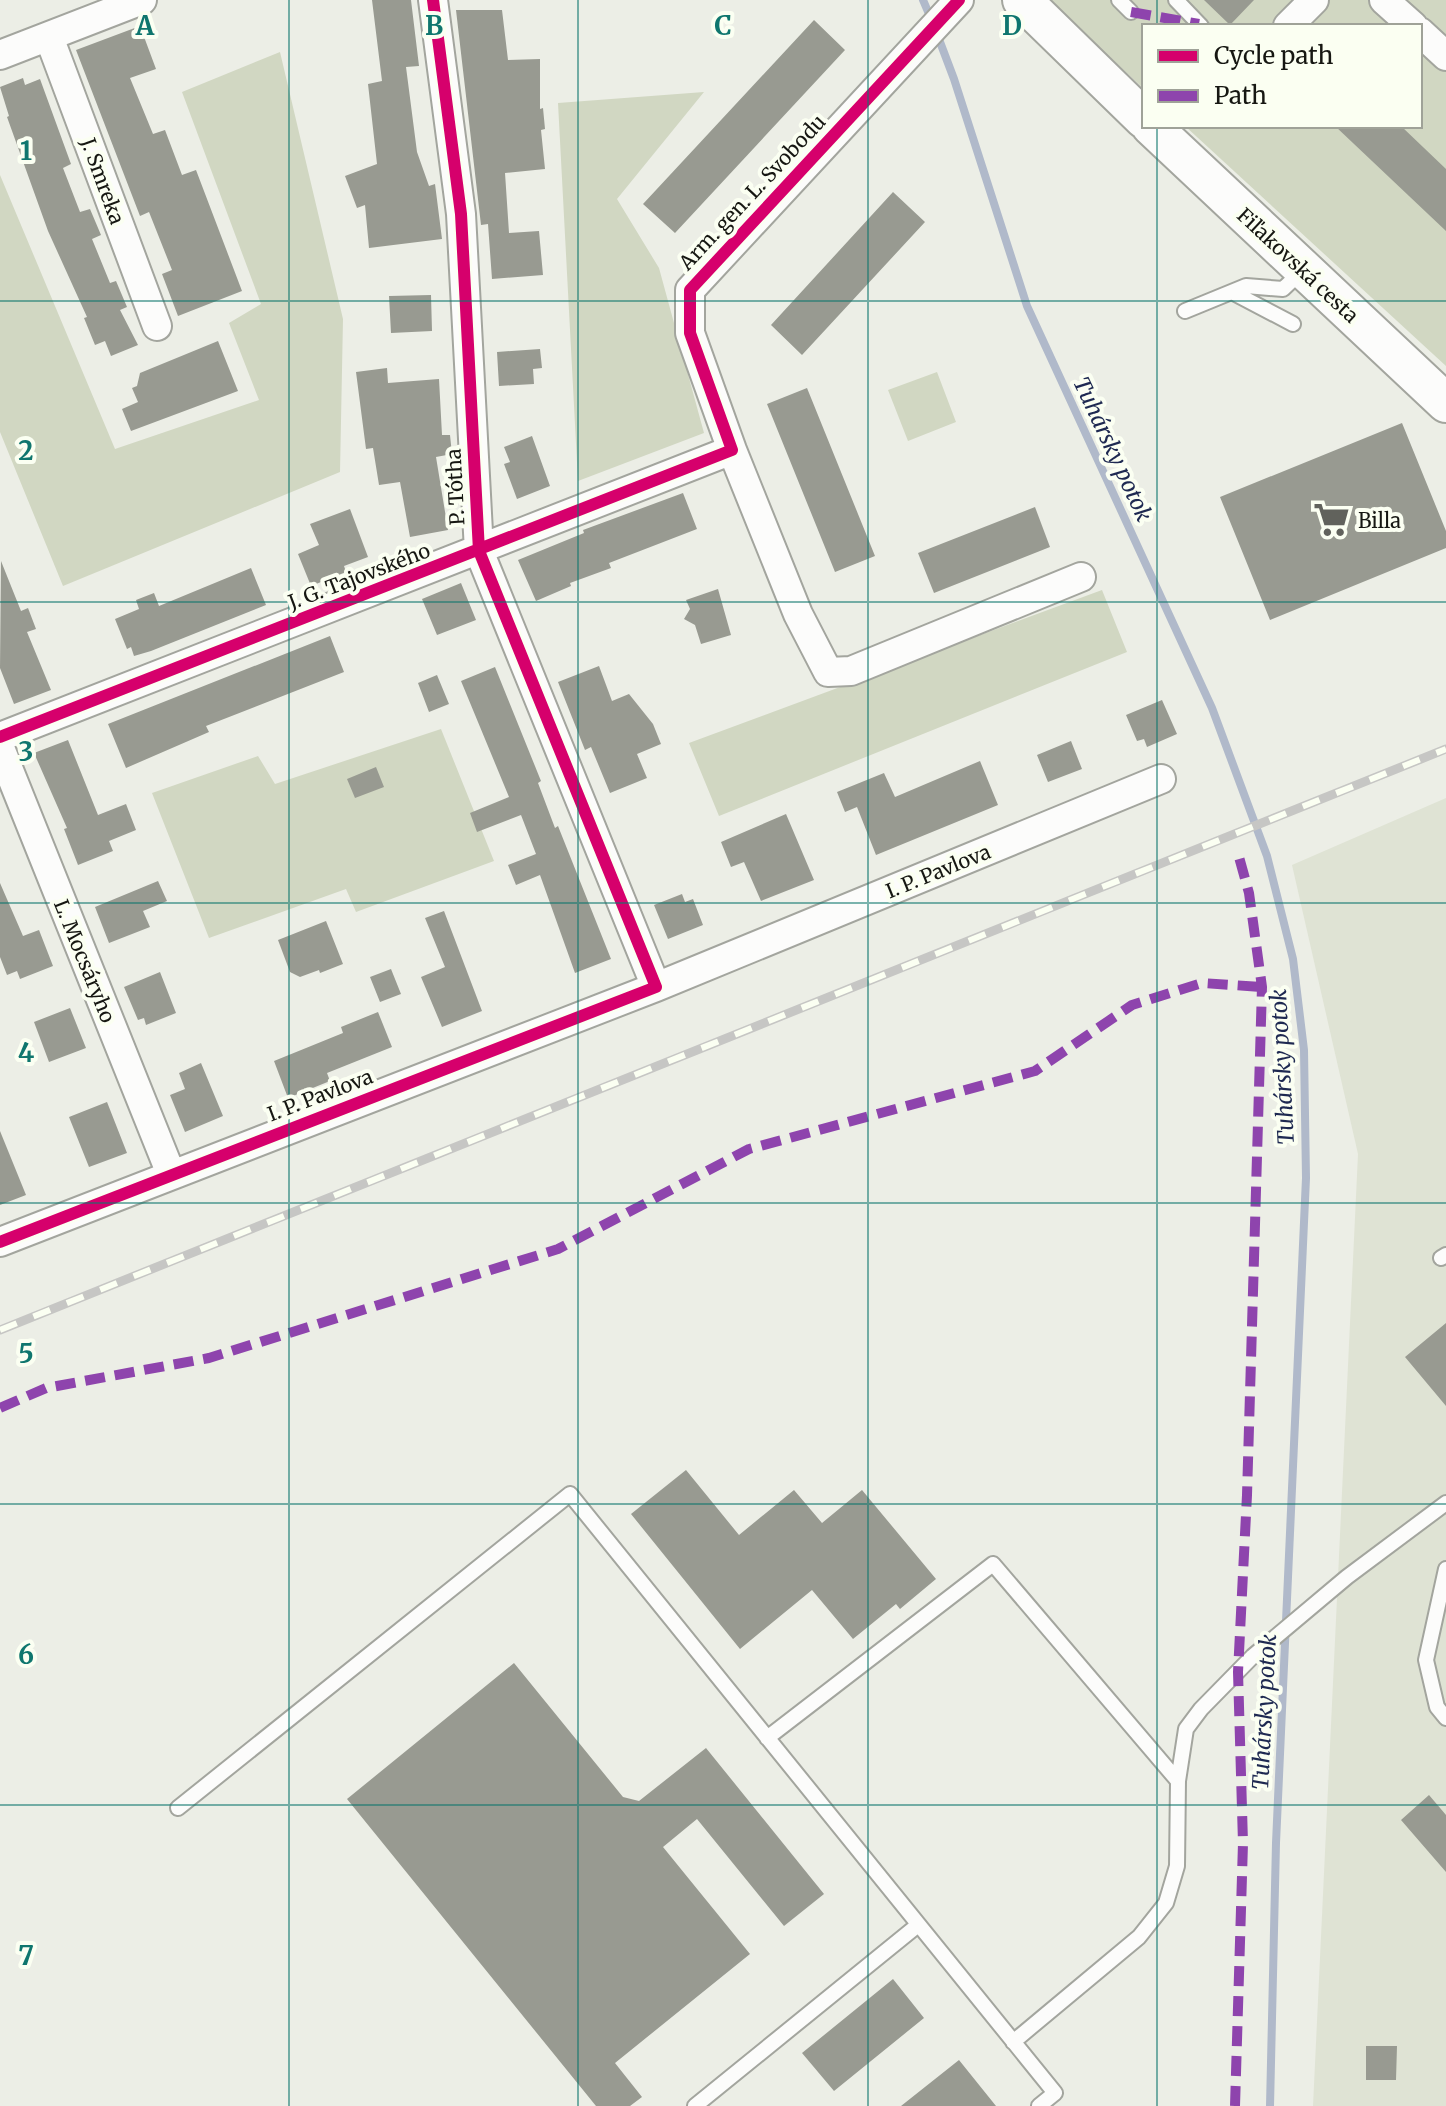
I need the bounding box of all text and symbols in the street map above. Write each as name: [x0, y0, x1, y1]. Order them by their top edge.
text: A: [135, 9, 155, 42]
text: B: [425, 9, 443, 42]
text: C: [714, 9, 732, 42]
text: D: [1002, 9, 1022, 42]
legend: [1142, 24, 1422, 128]
text: Cycle path: [1214, 40, 1333, 71]
text: Path: [1214, 80, 1267, 111]
street label: Arm. gen. L. Svobodu: [673, 109, 831, 276]
text: 1: [20, 134, 32, 167]
street label: J. Smreka: [76, 134, 130, 228]
street label: Fiľakovská cesta: [1232, 202, 1364, 328]
water label: Tuhársky potok: [1067, 372, 1159, 526]
text: 2: [18, 434, 34, 467]
street label: P. Tótha: [440, 448, 469, 526]
supermarket icon: Billa: [1313, 501, 1351, 539]
place label: Billa: [1358, 508, 1401, 533]
street label: J. G. Tajovského: [284, 537, 434, 615]
text: 3: [19, 735, 33, 768]
street label: I. P. Pavlova: [882, 839, 994, 903]
street label: L. Mocsáryho: [49, 896, 121, 1026]
water label: Tuhársky potok: [1264, 988, 1300, 1146]
text: 4: [18, 1036, 35, 1069]
street label: I. P. Pavlova: [264, 1063, 376, 1126]
text: 5: [18, 1337, 34, 1370]
water label: Tuhársky potok: [1246, 1633, 1282, 1791]
text: 6: [18, 1638, 34, 1671]
text: 7: [18, 1939, 34, 1972]

